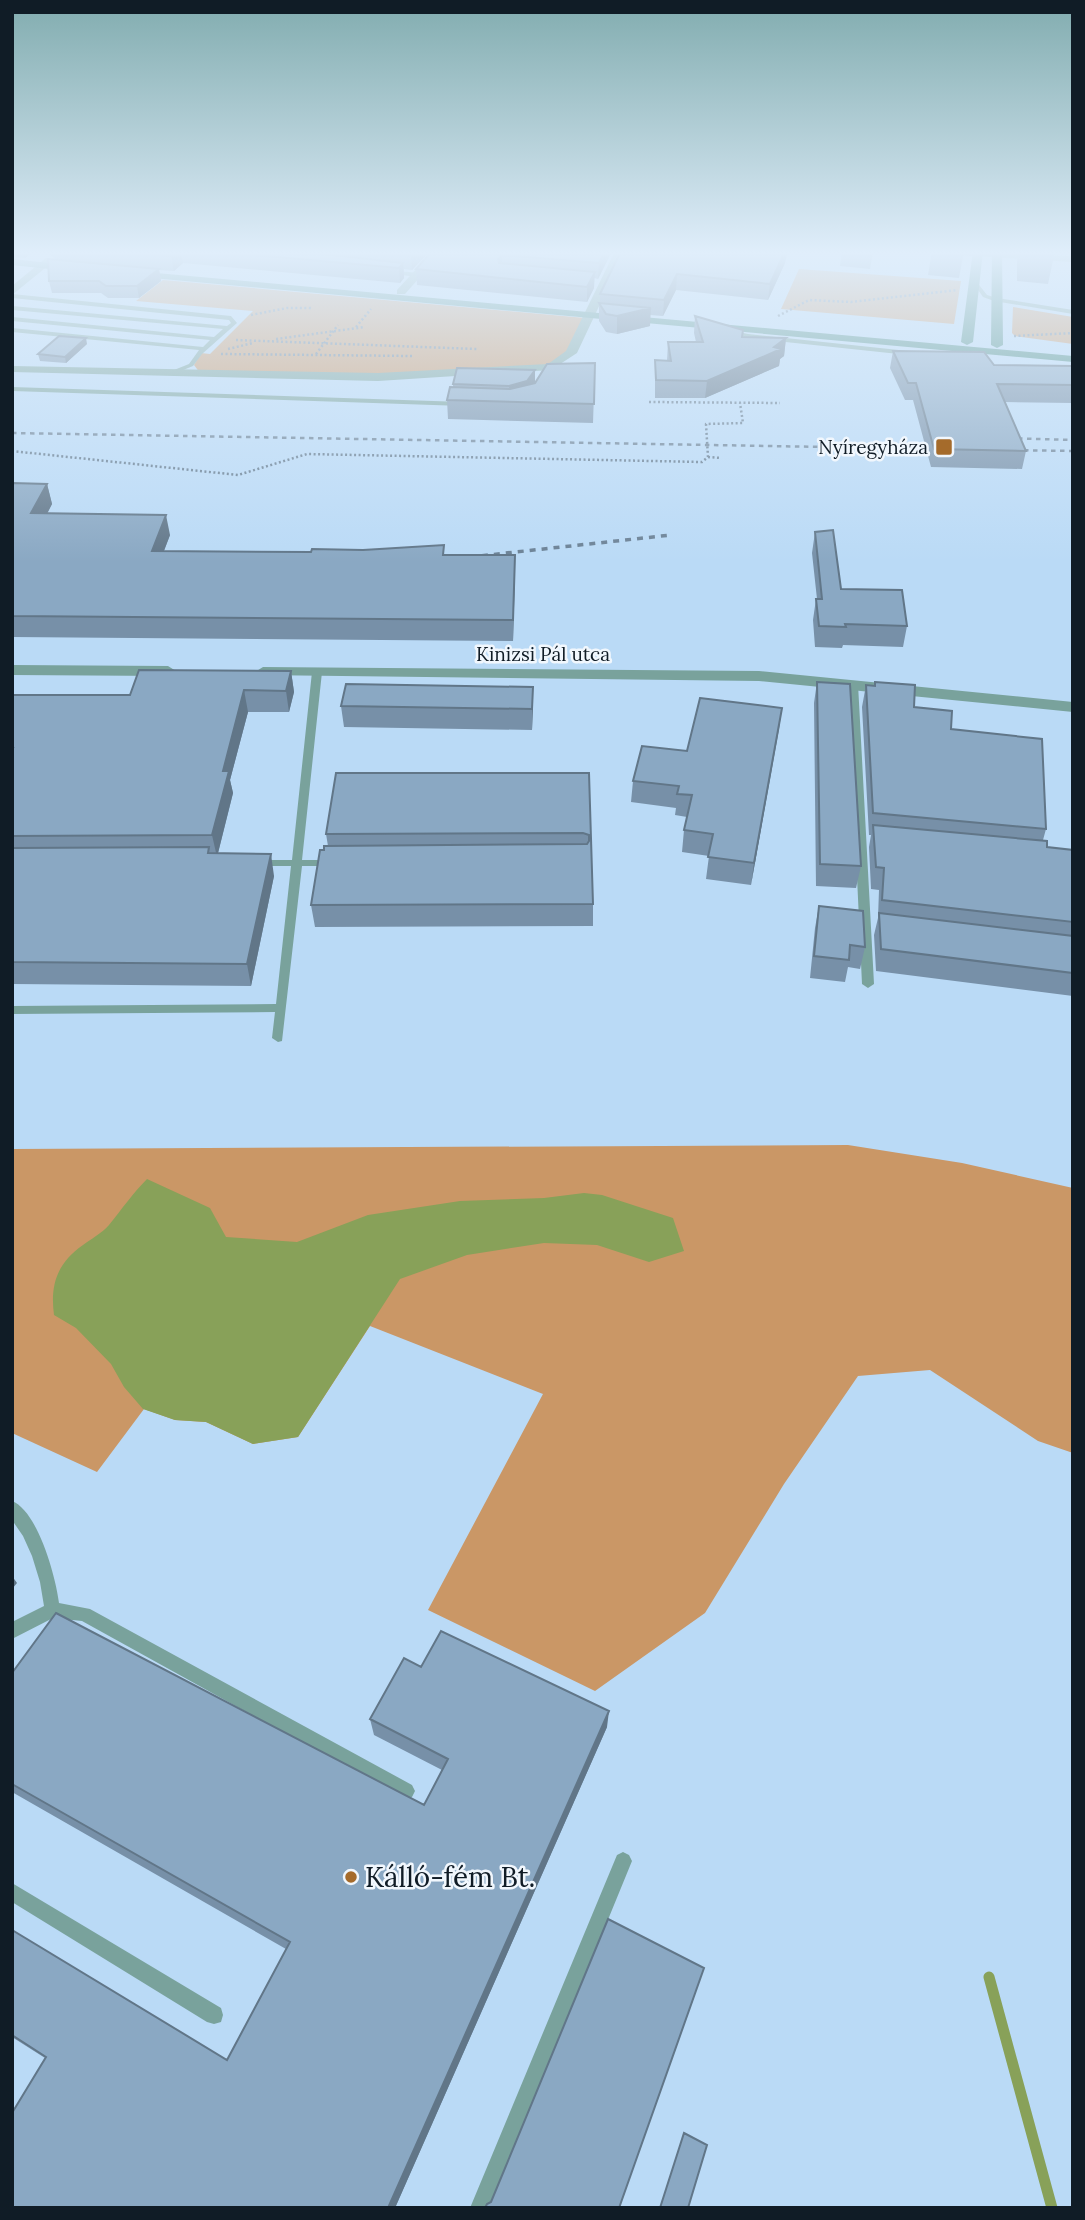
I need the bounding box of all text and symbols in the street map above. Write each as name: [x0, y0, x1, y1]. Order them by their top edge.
place label: Nyíregyháza: [818, 435, 928, 459]
marker: Nyíregyháza: [934, 437, 954, 457]
street label: Kinizsi Pál utca: [476, 642, 610, 666]
place label: Kálló-fém Bt.: [365, 1859, 535, 1895]
marker: Kálló-fém Bt.: [343, 1869, 359, 1885]

